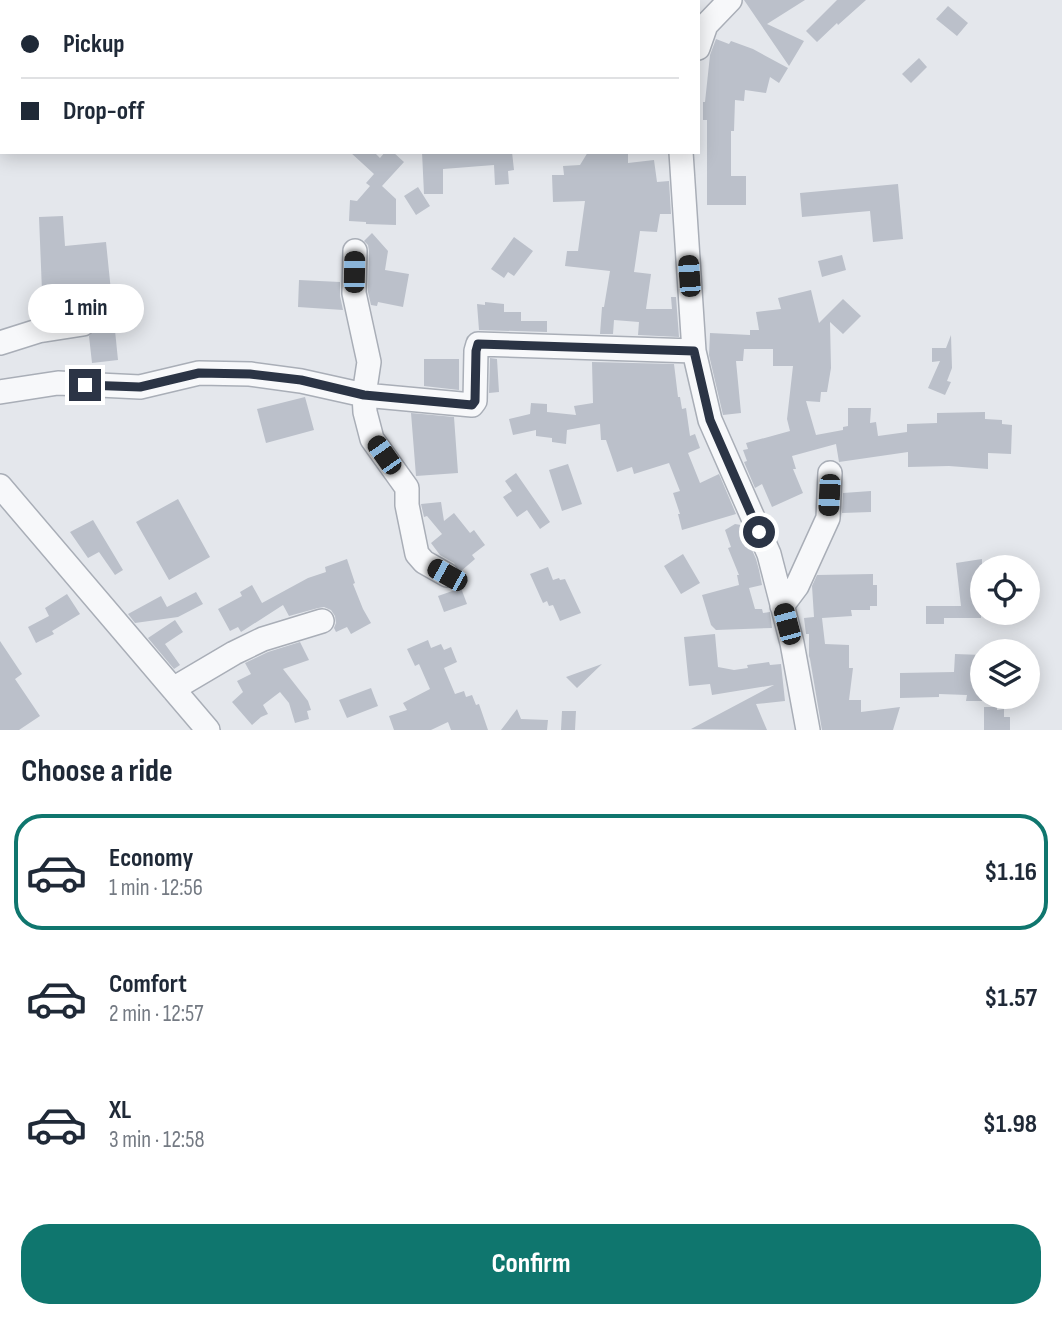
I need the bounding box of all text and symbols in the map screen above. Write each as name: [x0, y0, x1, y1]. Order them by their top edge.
text: Pickup: [63, 29, 125, 60]
text: Drop-off: [63, 96, 144, 127]
car: [344, 251, 365, 293]
car: [678, 254, 701, 298]
callout: 1 min: [27, 284, 143, 332]
text: 1 min: [65, 294, 107, 322]
route end: [69, 369, 101, 401]
car: [364, 432, 405, 478]
car: [818, 473, 841, 517]
route start: [743, 516, 775, 548]
map controls: [970, 555, 1040, 709]
button: locate: [970, 555, 1040, 625]
car: [424, 556, 471, 594]
car: [772, 601, 803, 647]
button: layers: [970, 639, 1040, 709]
text: Choose a ride: [21, 752, 173, 791]
icon: car: [25, 841, 88, 904]
text: Economy: [109, 843, 193, 874]
text: $1.16: [984, 857, 1037, 888]
text: 1 min · 12:56: [109, 874, 203, 902]
icon: car: [25, 967, 88, 1030]
text: Comfort: [109, 969, 187, 1000]
text: $1.57: [984, 983, 1037, 1014]
text: 2 min · 12:57: [109, 1000, 203, 1028]
icon: car: [25, 1093, 88, 1156]
text: XL: [109, 1095, 131, 1126]
text: $1.98: [983, 1109, 1037, 1140]
text: 3 min · 12:58: [109, 1126, 205, 1154]
button: Confirm: [21, 1224, 1041, 1304]

